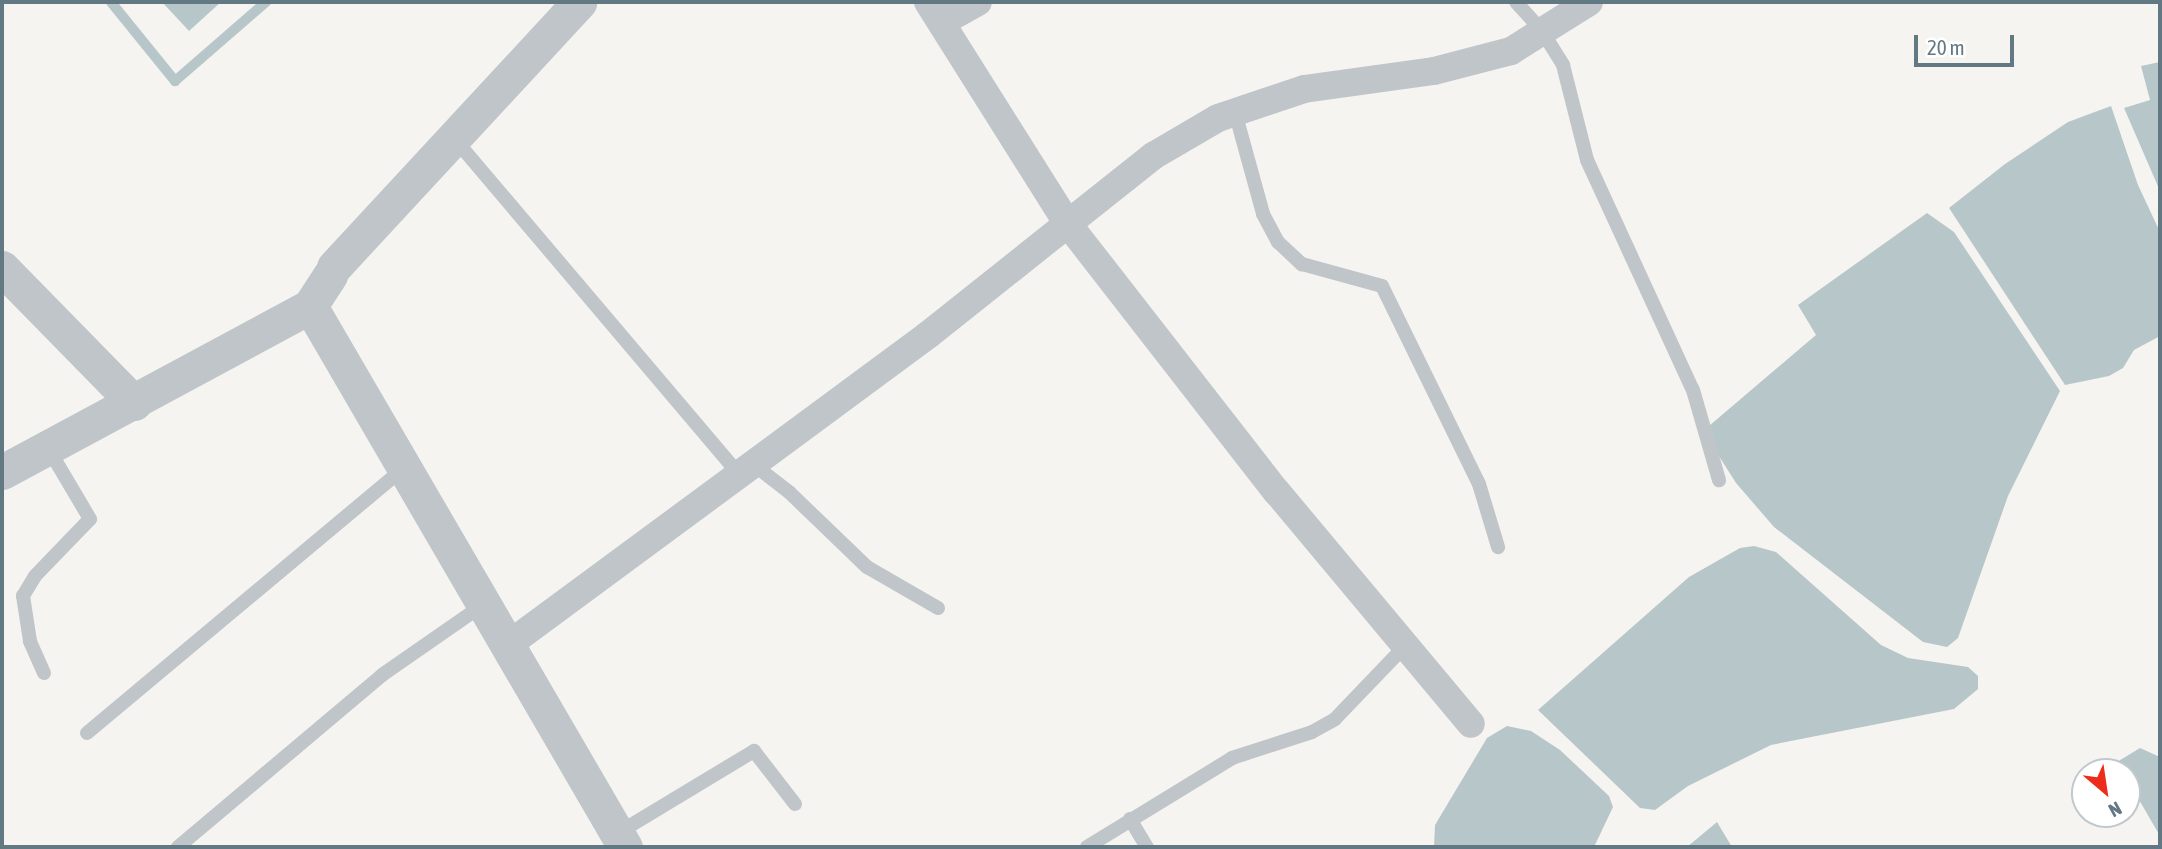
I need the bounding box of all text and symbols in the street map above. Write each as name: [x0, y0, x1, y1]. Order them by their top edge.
scale bar: [1917, 21, 2017, 65]
text: 20 m: [1927, 35, 1965, 59]
north arrow: [2071, 758, 2141, 828]
text: N: [2105, 797, 2125, 822]

